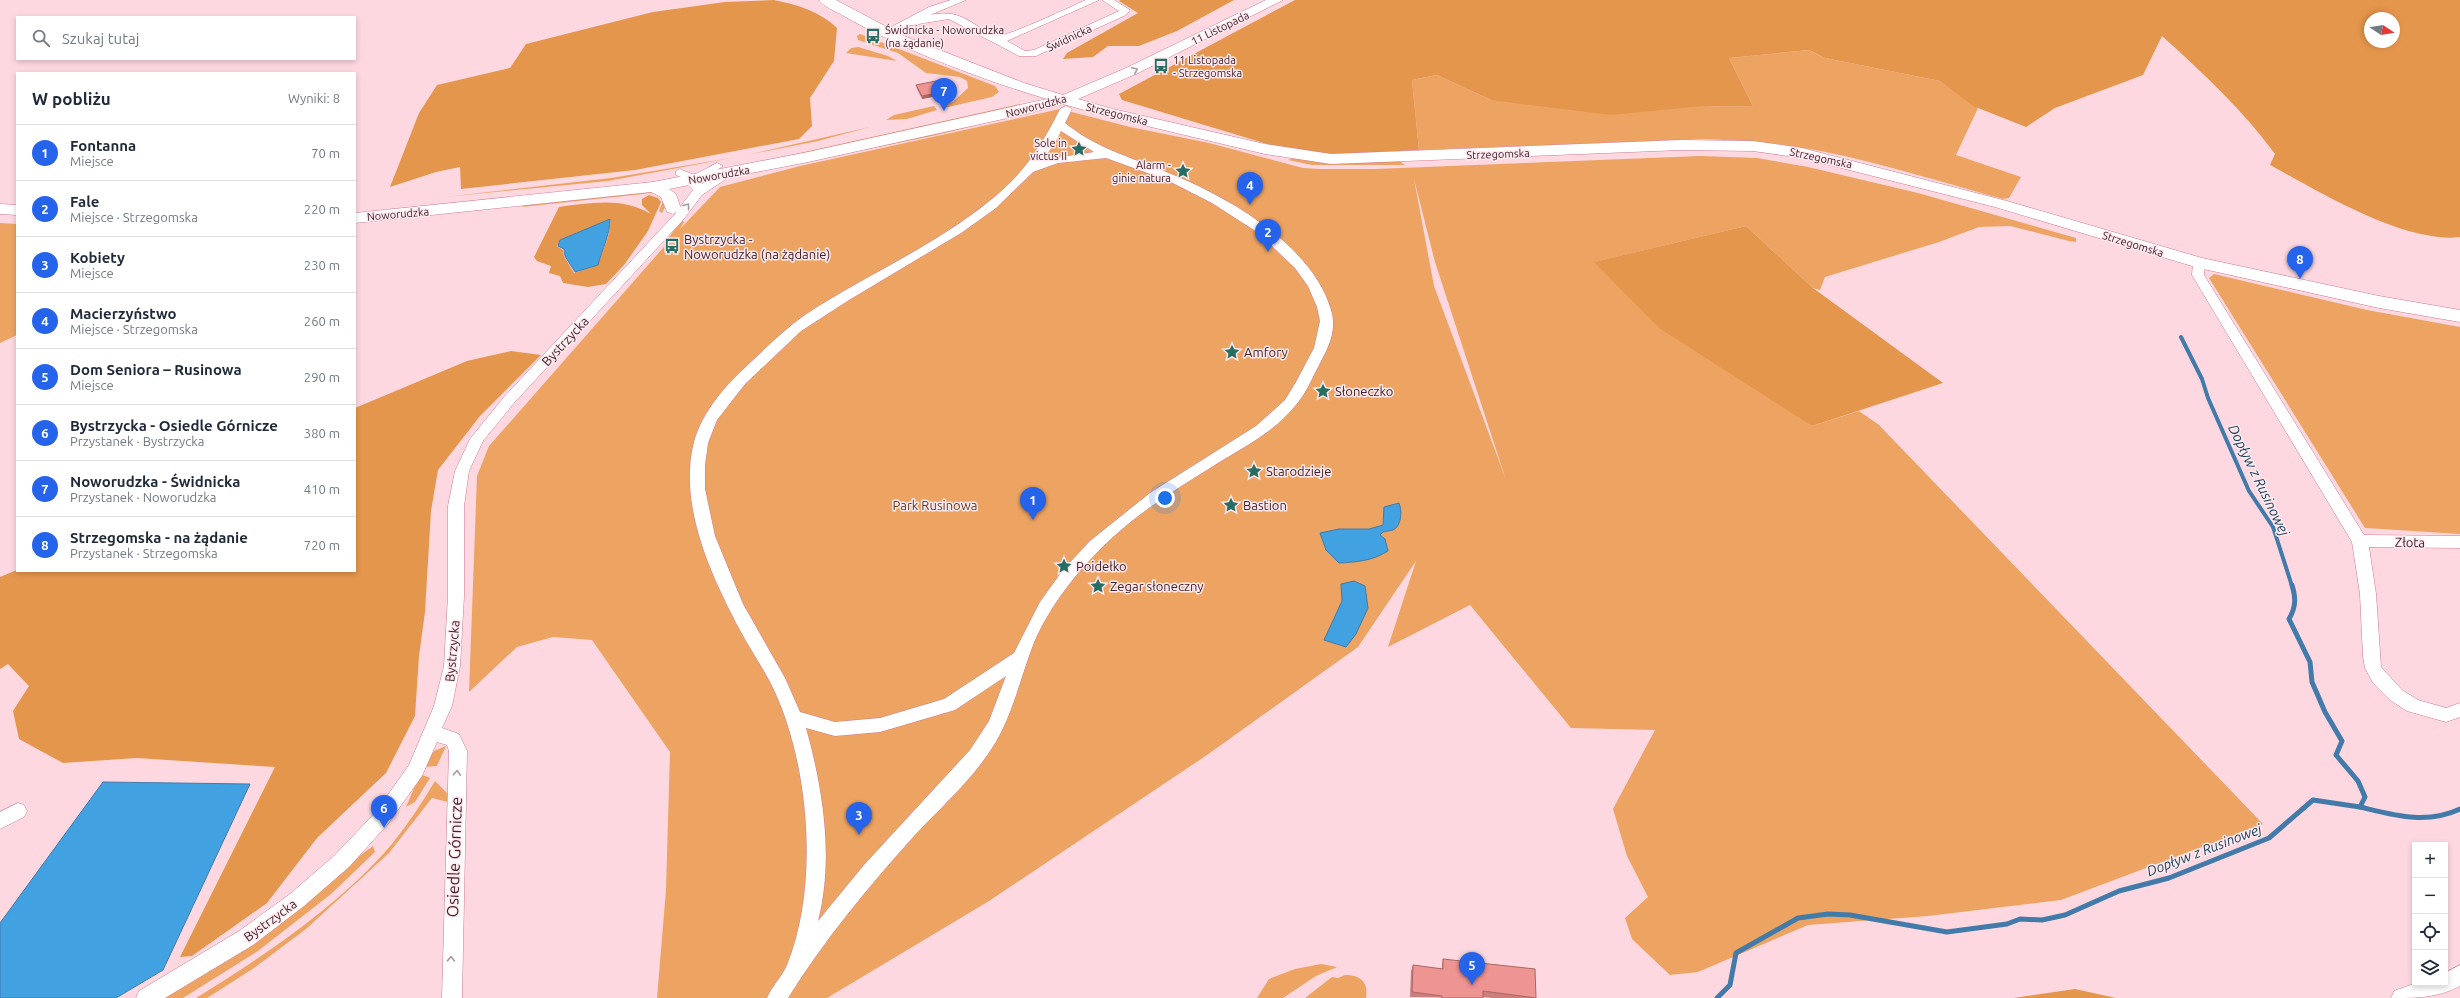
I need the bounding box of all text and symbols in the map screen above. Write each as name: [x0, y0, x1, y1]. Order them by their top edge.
street label: 11 Listopada: [1189, 9, 1251, 47]
north arrow: [2364, 12, 2400, 48]
search box: [16, 16, 356, 60]
street label: Świdnicka: [1044, 21, 1094, 54]
place label: Świdnicka - Noworudzka (na żądanie): [885, 23, 1004, 50]
icon: search: [30, 27, 52, 49]
bus stop icon: Świdnicka - Noworudzka (na żądanie): [864, 27, 882, 45]
text: Szukaj tutaj: [62, 30, 139, 47]
place label: 11 Listopada - Strzegomska: [1173, 54, 1242, 79]
bus stop icon: 11 Listopada - Strzegomska: [1152, 57, 1170, 75]
one-way arrow: [1130, 67, 1138, 75]
pin: 7: [931, 78, 957, 111]
text: W pobliżu: [32, 89, 111, 108]
text: Wyniki: 8: [288, 91, 340, 105]
street label: Noworudzka: [1004, 92, 1068, 120]
street label: Strzegomska: [1085, 100, 1149, 128]
text: Fontanna: [70, 137, 136, 154]
place label: Sole in victus II: [1030, 137, 1067, 162]
place icon: Sole in victus II: [1070, 140, 1088, 158]
text: 1: [41, 146, 49, 160]
text: 70 m: [311, 146, 340, 160]
street label: Strzegomska: [1789, 146, 1853, 170]
street label: Strzegomska: [1466, 147, 1530, 161]
text: Miejsce: [70, 154, 114, 168]
place label: Alarm - ginie natura: [1112, 159, 1171, 184]
place icon: Alarm - ginie natura: [1174, 162, 1192, 180]
street label: Noworudzka: [687, 164, 751, 186]
pin: 4: [1237, 172, 1263, 205]
text: Fale: [70, 193, 99, 210]
text: 2: [41, 202, 49, 216]
text: 220 m: [304, 202, 340, 216]
one-way arrow: [682, 204, 689, 211]
street label: Noworudzka: [366, 205, 430, 223]
text: Miejsce · Strzegomska: [70, 210, 198, 224]
pin: 2: [1255, 219, 1281, 252]
street label: Strzegomska: [2101, 229, 2165, 259]
place label: Bystrzycka - Noworudzka (na żądanie): [684, 232, 830, 262]
bus stop icon: Bystrzycka - Noworudzka (na żądanie): [663, 237, 681, 255]
pin: 8: [2287, 246, 2313, 279]
text: Kobiety: [70, 249, 125, 266]
text: 3: [41, 258, 49, 272]
text: 230 m: [304, 258, 340, 272]
text: Miejsce: [70, 266, 114, 280]
text: Macierzyństwo: [70, 305, 177, 322]
text: 4: [41, 314, 49, 328]
text: 260 m: [304, 314, 340, 328]
street label: Bystrzycka: [539, 314, 591, 368]
text: Miejsce · Strzegomska: [70, 322, 198, 336]
place icon: Amfory: [1223, 343, 1241, 361]
place label: Amfory: [1244, 345, 1288, 359]
text: Dom Seniora – Rusinowa: [70, 361, 242, 378]
text: 5: [41, 370, 49, 384]
text: 290 m: [304, 370, 340, 384]
text: Miejsce: [70, 378, 114, 392]
place icon: Słoneczko: [1314, 382, 1332, 400]
place label: Słoneczko: [1335, 384, 1393, 398]
text: Bystrzycka - Osiedle Górnicze: [70, 417, 278, 434]
water label: Dopływ z Rusinowej: [2225, 422, 2293, 539]
text: 6: [41, 426, 49, 440]
text: 380 m: [304, 426, 340, 440]
text: Przystanek · Bystrzycka: [70, 434, 204, 448]
place icon: Starodzieje: [1245, 462, 1263, 480]
place label: Starodzieje: [1266, 464, 1331, 478]
text: Noworudzka - Świdnicka: [70, 473, 240, 490]
text: 7: [41, 482, 49, 496]
text: 410 m: [304, 482, 340, 496]
pin: 1: [1020, 487, 1046, 520]
your location: [1155, 488, 1175, 508]
text: Przystanek · Noworudzka: [70, 490, 216, 504]
place icon: Bastion: [1222, 496, 1240, 514]
park label: Park Rusinowa: [893, 498, 977, 512]
place label: Bastion: [1243, 498, 1287, 512]
text: Strzegomska - na żądanie: [70, 529, 248, 546]
street label: Złota: [2395, 535, 2425, 549]
text: 8: [41, 538, 49, 552]
text: 720 m: [304, 538, 340, 552]
text: Przystanek · Strzegomska: [70, 546, 218, 560]
place icon: Poidełko: [1055, 557, 1073, 575]
place label: Poidełko: [1076, 559, 1127, 573]
place icon: Zegar słoneczny: [1089, 577, 1107, 595]
place label: Zegar słoneczny: [1110, 579, 1204, 593]
street label: Bystrzycka: [442, 620, 462, 682]
one-way arrow: [452, 770, 461, 776]
pin: 6: [371, 795, 397, 828]
street label: Osiedle Górnicze: [443, 796, 465, 918]
pin: 3: [846, 802, 872, 835]
water label: Dopływ z Rusinowej: [2144, 821, 2264, 879]
map controls: [2412, 842, 2448, 986]
button: +: [2412, 842, 2448, 878]
button: −: [2412, 878, 2448, 914]
street label: Bystrzycka: [241, 896, 299, 944]
button: locate: [2412, 914, 2448, 950]
button: layers: [2412, 950, 2448, 986]
pin: 5: [1459, 952, 1485, 985]
one-way arrow: [447, 956, 455, 962]

